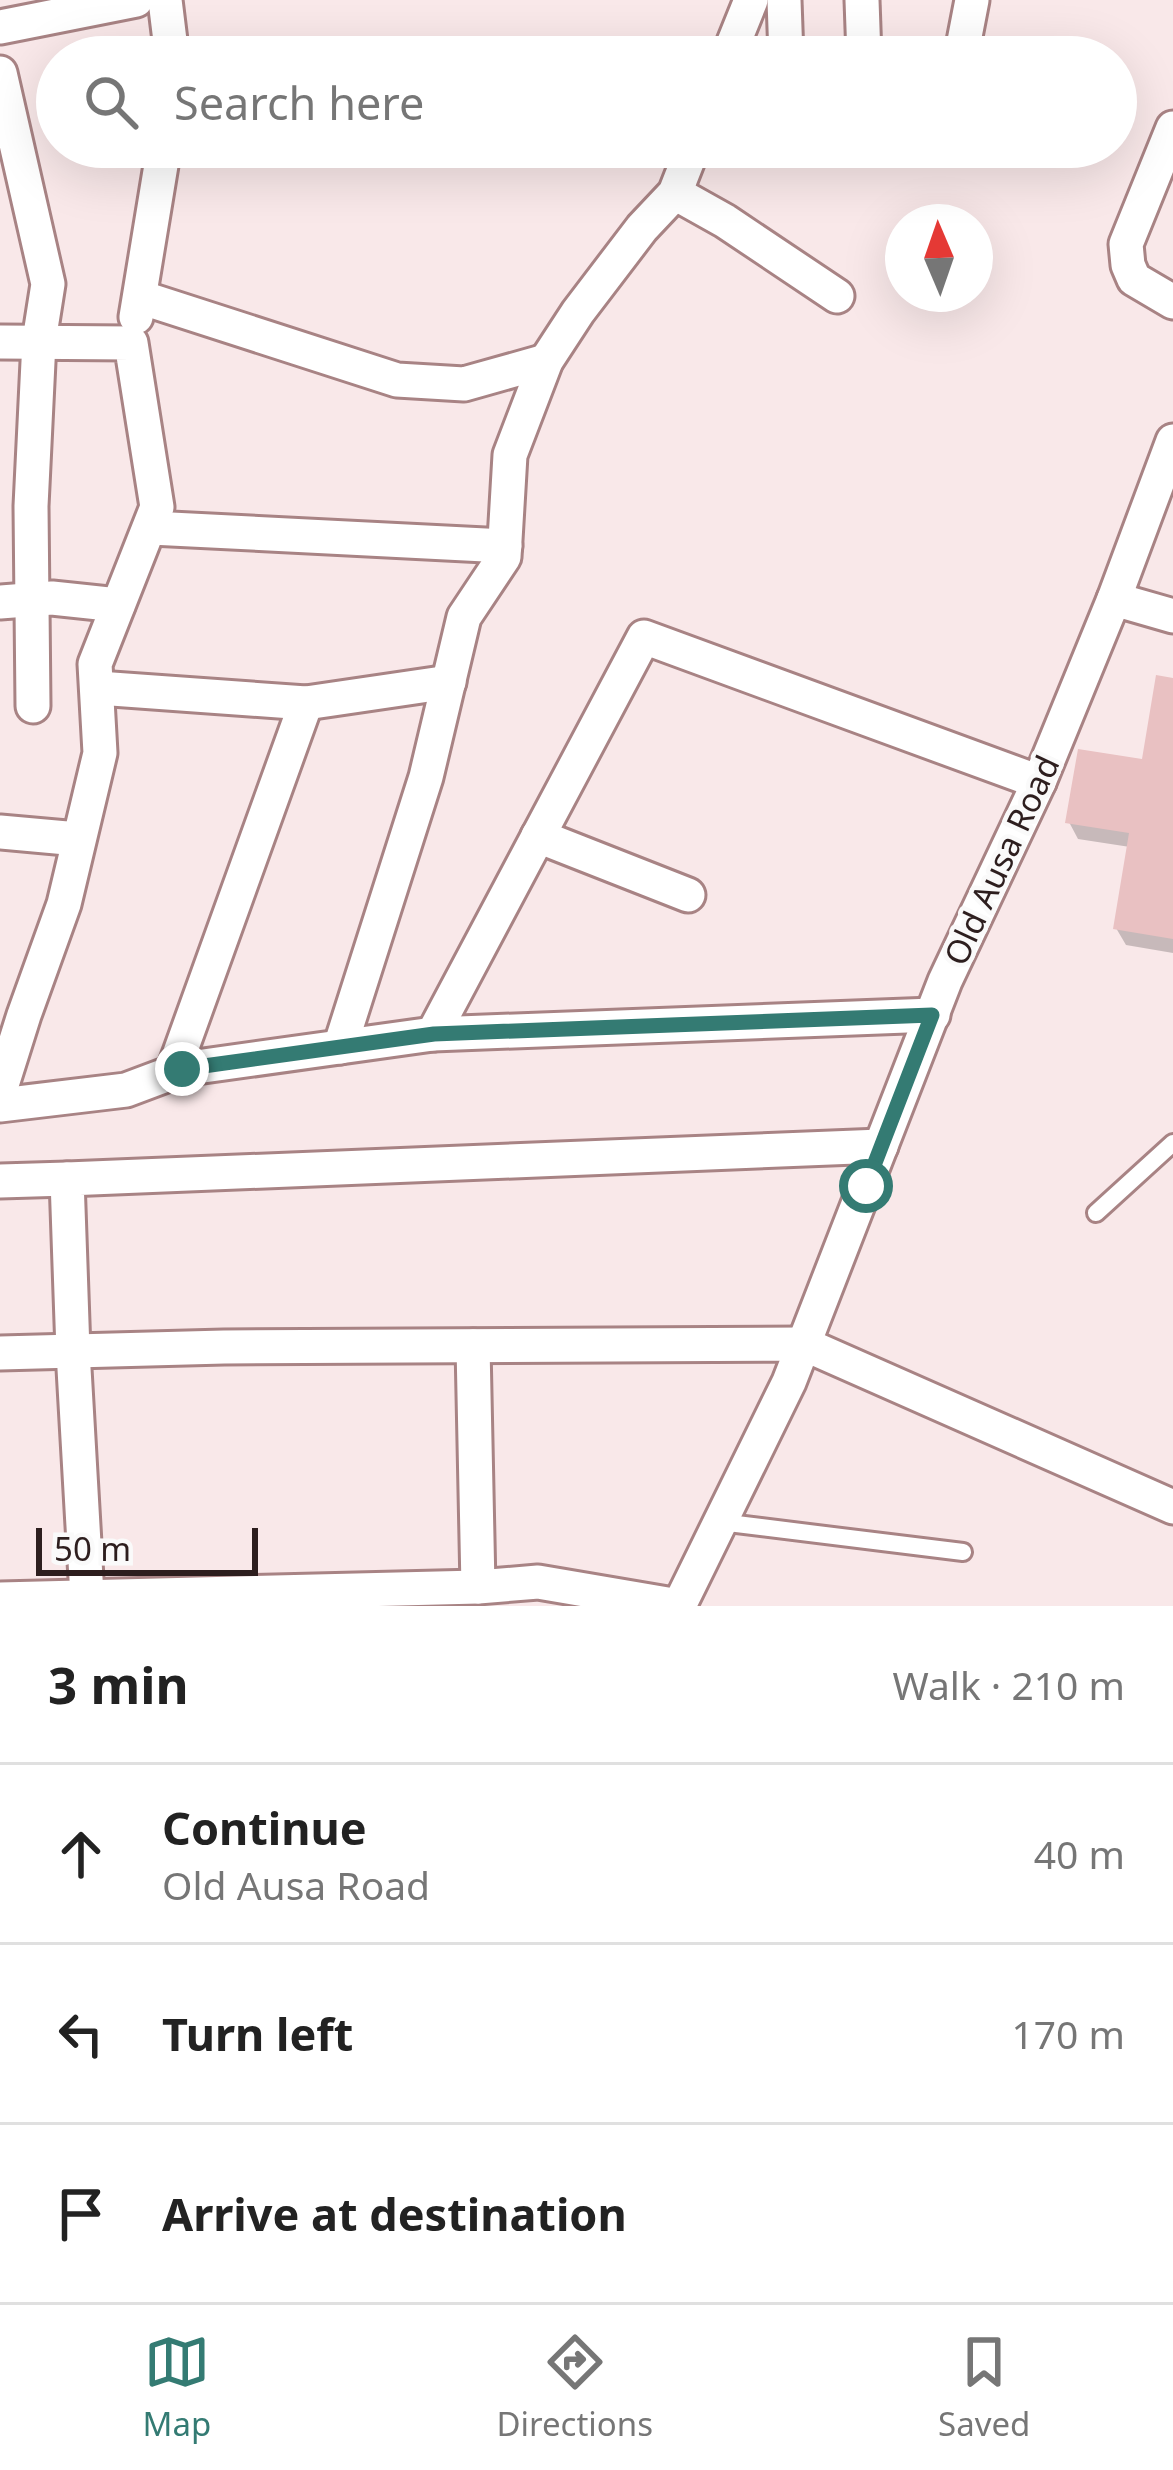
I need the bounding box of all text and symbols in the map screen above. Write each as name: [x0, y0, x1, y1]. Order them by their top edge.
search box: [36, 36, 1137, 168]
icon: search: [78, 69, 144, 135]
text: Search here: [174, 72, 424, 133]
north arrow: [885, 204, 993, 312]
street label: Old Ausa Road: [933, 748, 1069, 972]
route end: [155, 1042, 209, 1096]
route start: [839, 1159, 893, 1213]
scale bar: [36, 1522, 258, 1575]
text: 50 m: [54, 1526, 131, 1571]
text: 3 min: [48, 1649, 189, 1719]
text: Walk · 210 m: [892, 1658, 1125, 1711]
text: Continue: [162, 1797, 367, 1858]
icon: ahead: [48, 1821, 114, 1887]
text: 40 m: [1034, 1827, 1125, 1880]
text: Old Ausa Road: [162, 1858, 430, 1911]
icon: left: [48, 2001, 114, 2067]
text: Turn left: [162, 2003, 353, 2064]
text: 170 m: [1011, 2007, 1125, 2060]
icon: arrive: [48, 2181, 114, 2247]
text: Arrive at destination: [162, 2183, 627, 2244]
tab: Map: [143, 2329, 211, 2446]
tab: Directions: [496, 2329, 653, 2446]
tab: Saved: [938, 2329, 1030, 2446]

